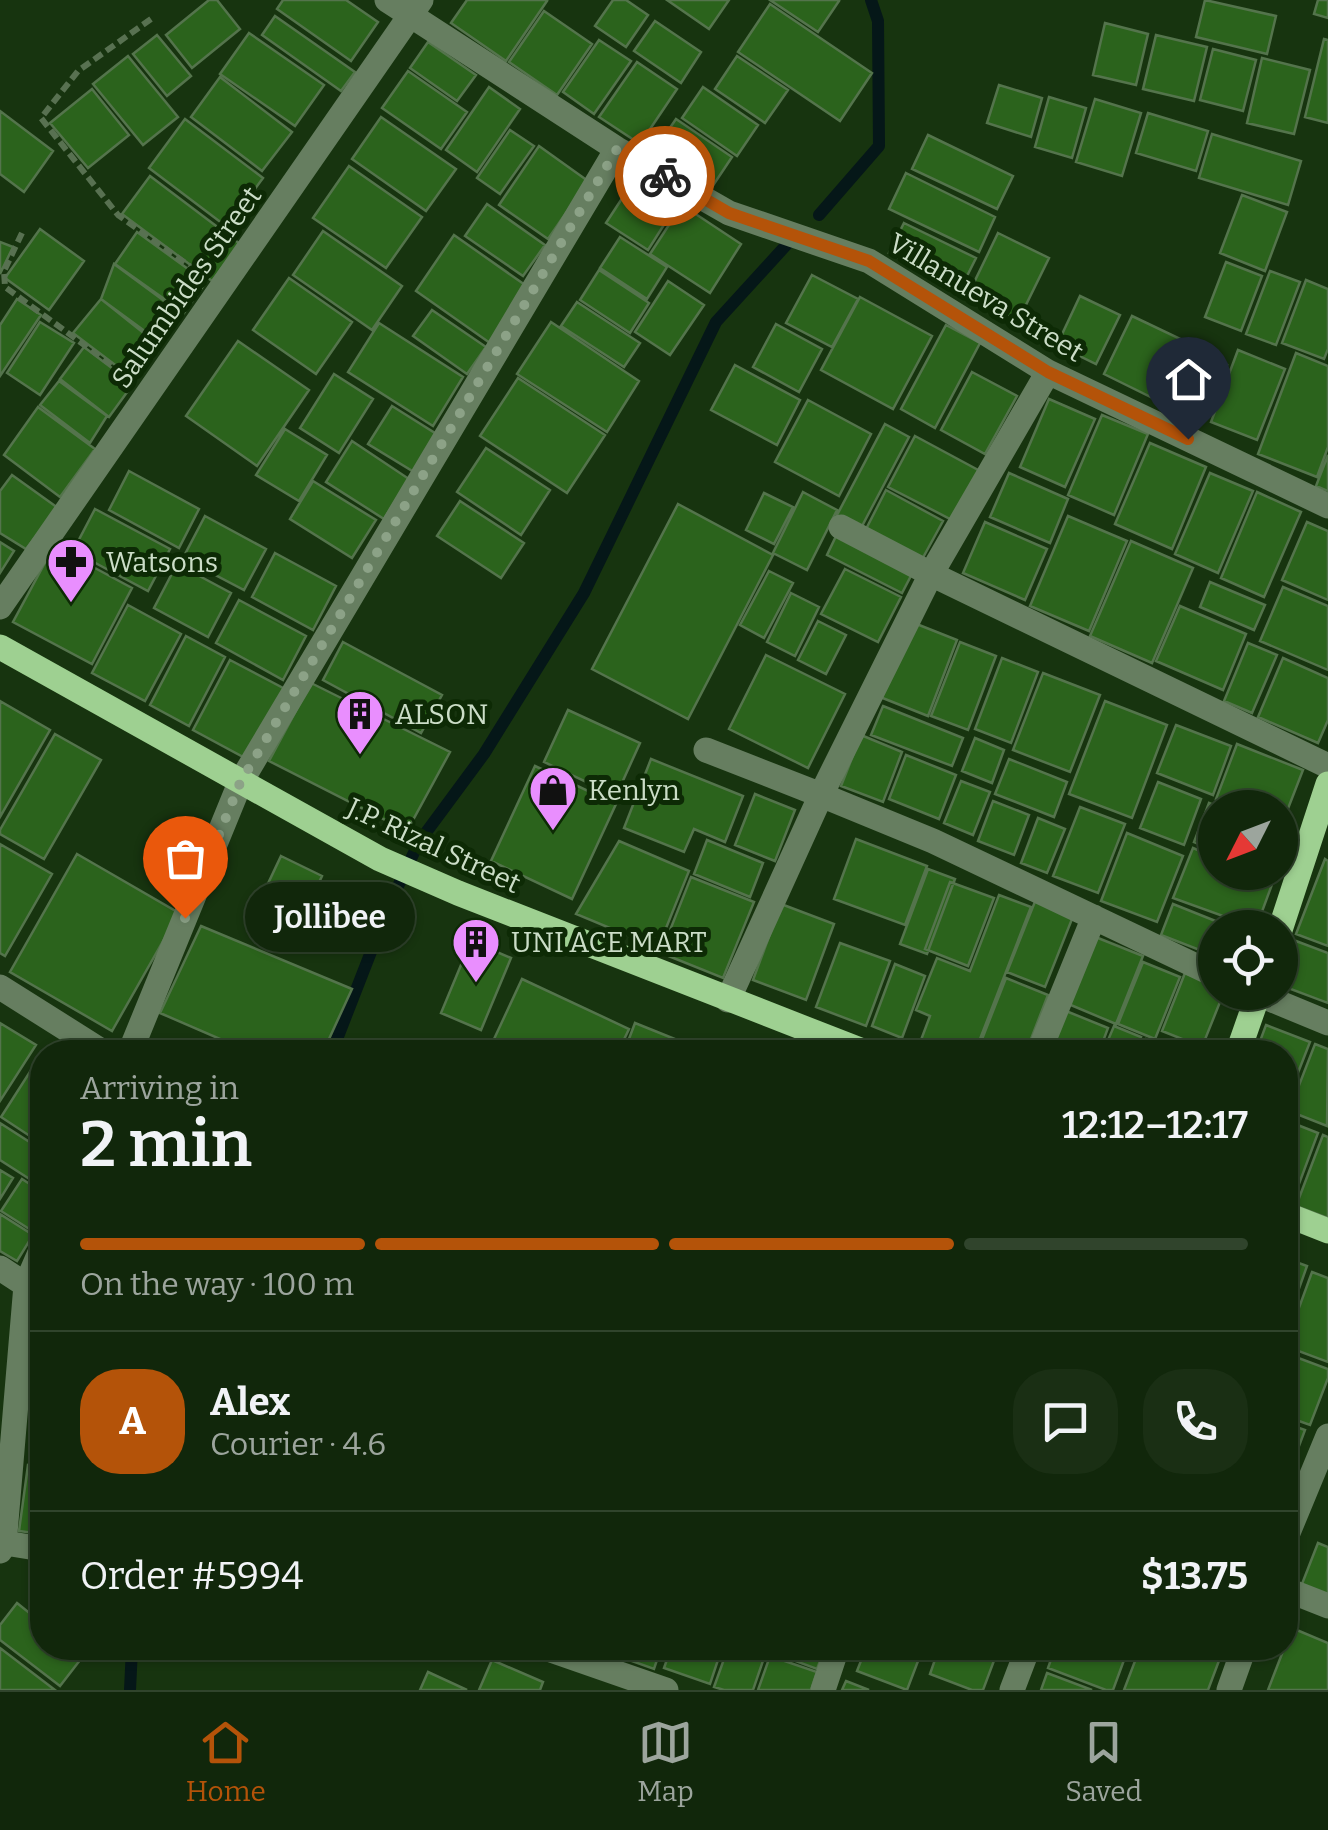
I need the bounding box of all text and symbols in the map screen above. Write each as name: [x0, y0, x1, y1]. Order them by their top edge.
courier: [615, 126, 715, 226]
icon: bike: [638, 149, 693, 204]
street label: Salumbides Street: [105, 180, 268, 394]
street label: Villanueva Street: [882, 226, 1089, 369]
pin: [1146, 337, 1231, 440]
icon: home: [1161, 352, 1216, 407]
pharmacy icon: Watsons: [45, 536, 97, 604]
place label: Watsons: [106, 546, 218, 579]
building icon: ALSON: [334, 688, 386, 756]
place label: ALSON: [395, 698, 488, 731]
shop icon: Kenlyn: [527, 764, 579, 832]
place label: Kenlyn: [588, 774, 680, 807]
street label: J.P. Rizal Street: [341, 790, 526, 900]
north arrow: [1198, 790, 1298, 890]
map controls: [1198, 790, 1298, 1010]
pin: [143, 816, 228, 919]
icon: bag: [158, 831, 213, 886]
callout: Jollibee: [245, 883, 415, 953]
text: Jollibee: [274, 898, 386, 936]
button: locate: [1198, 910, 1298, 1010]
building icon: UNI ACE MART: [450, 916, 502, 984]
place label: UNI ACE MART: [511, 926, 707, 959]
text: Arriving in: [80, 1069, 239, 1107]
text: 12:12–12:17: [1062, 1102, 1248, 1148]
text: 2 min: [80, 1105, 252, 1183]
text: On the way · 100 m: [80, 1265, 354, 1303]
button: chat: [1013, 1369, 1118, 1474]
button: phone: [1143, 1369, 1248, 1474]
text: Alex: [210, 1379, 290, 1425]
text: A: [119, 1398, 146, 1444]
text: Courier · 4.6: [210, 1425, 386, 1463]
text: Order #5994: [80, 1553, 303, 1599]
text: $13.75: [1141, 1553, 1248, 1599]
tab: Home: [186, 1715, 266, 1808]
tab: Map: [637, 1715, 694, 1808]
tab: Saved: [1065, 1715, 1142, 1808]

